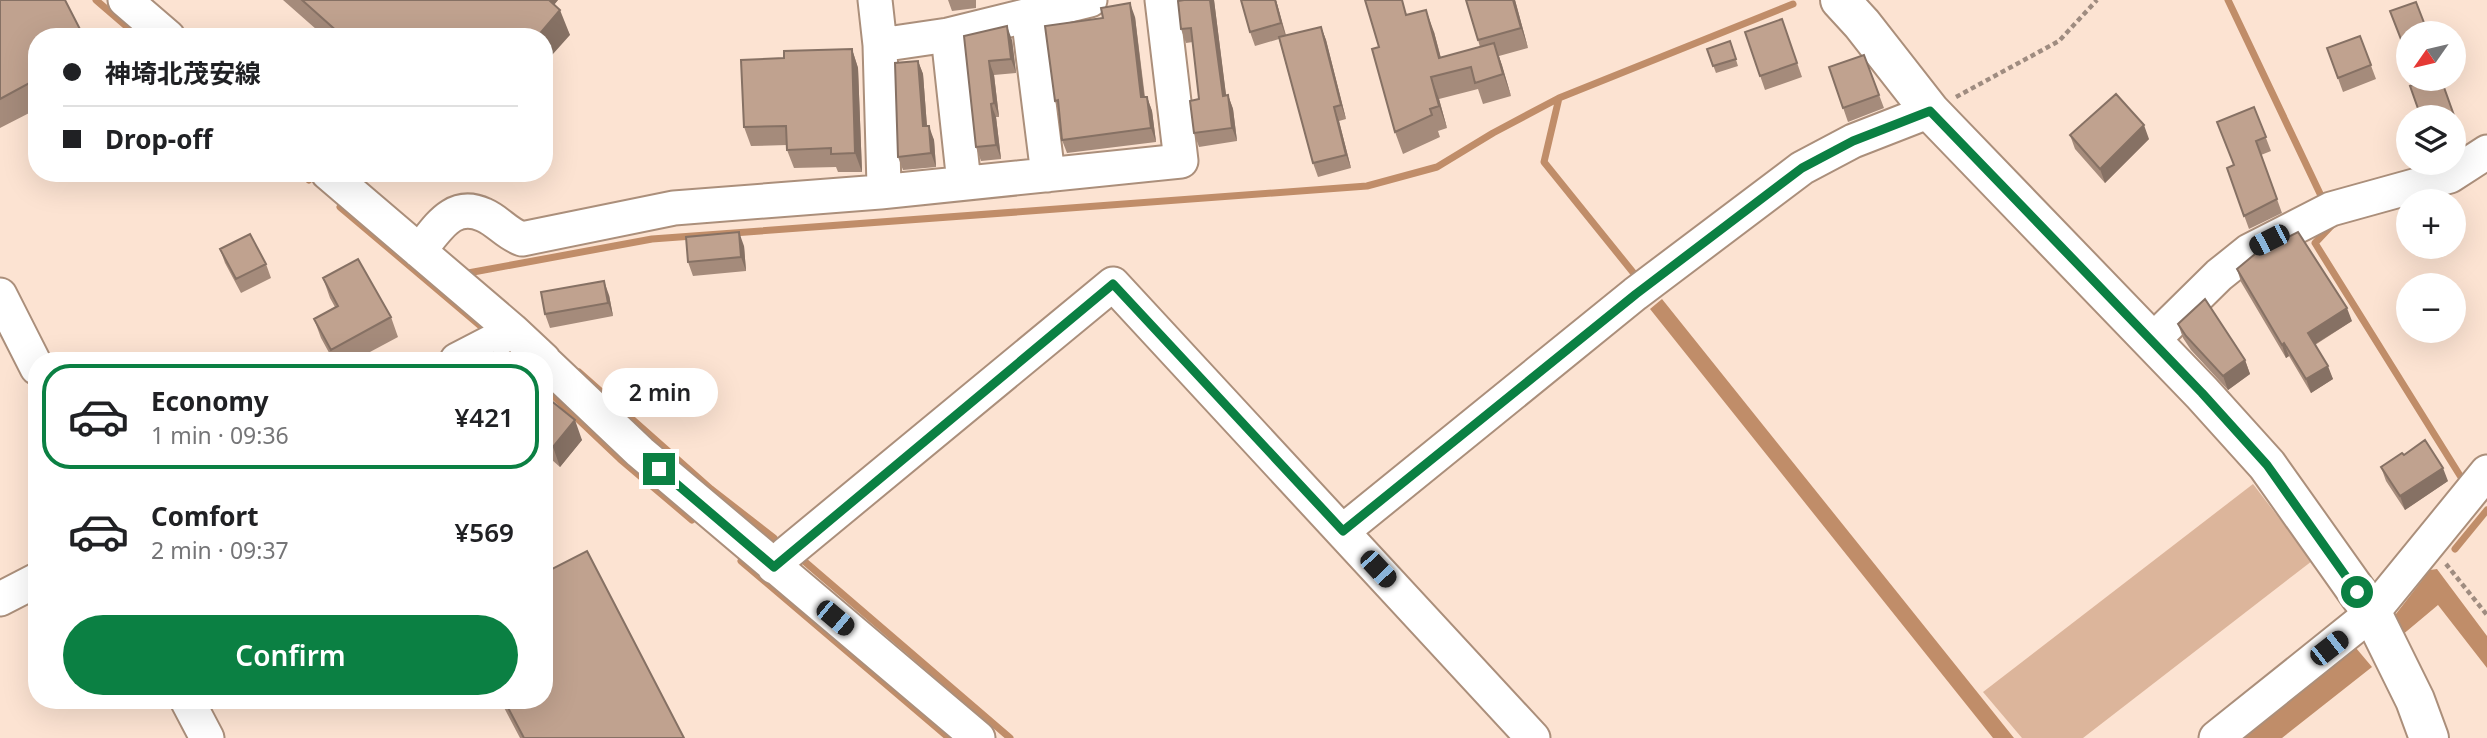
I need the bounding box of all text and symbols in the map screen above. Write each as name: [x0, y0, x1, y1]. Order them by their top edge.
north arrow: [2396, 21, 2466, 91]
map controls: [2396, 21, 2466, 343]
text: 神埼北茂安線: [105, 55, 261, 91]
button: layers: [2396, 105, 2466, 175]
text: Drop-off: [105, 121, 212, 157]
button: +: [2396, 189, 2466, 259]
car: [2246, 221, 2293, 259]
button: −: [2396, 273, 2466, 343]
callout: 2 min: [601, 368, 717, 416]
text: 2 min: [629, 376, 691, 408]
text: Economy: [151, 383, 269, 419]
icon: car: [67, 385, 130, 448]
text: ¥421: [455, 399, 514, 435]
text: 1 min · 09:36: [151, 419, 289, 451]
route end: [643, 453, 675, 485]
text: Comfort: [151, 498, 259, 534]
icon: car: [67, 500, 130, 563]
text: ¥569: [455, 514, 514, 550]
text: 2 min · 09:37: [151, 534, 289, 566]
car: [1356, 546, 1401, 592]
route start: [2341, 576, 2373, 608]
car: [813, 596, 858, 640]
button: Confirm: [63, 615, 518, 695]
car: [2306, 627, 2353, 669]

